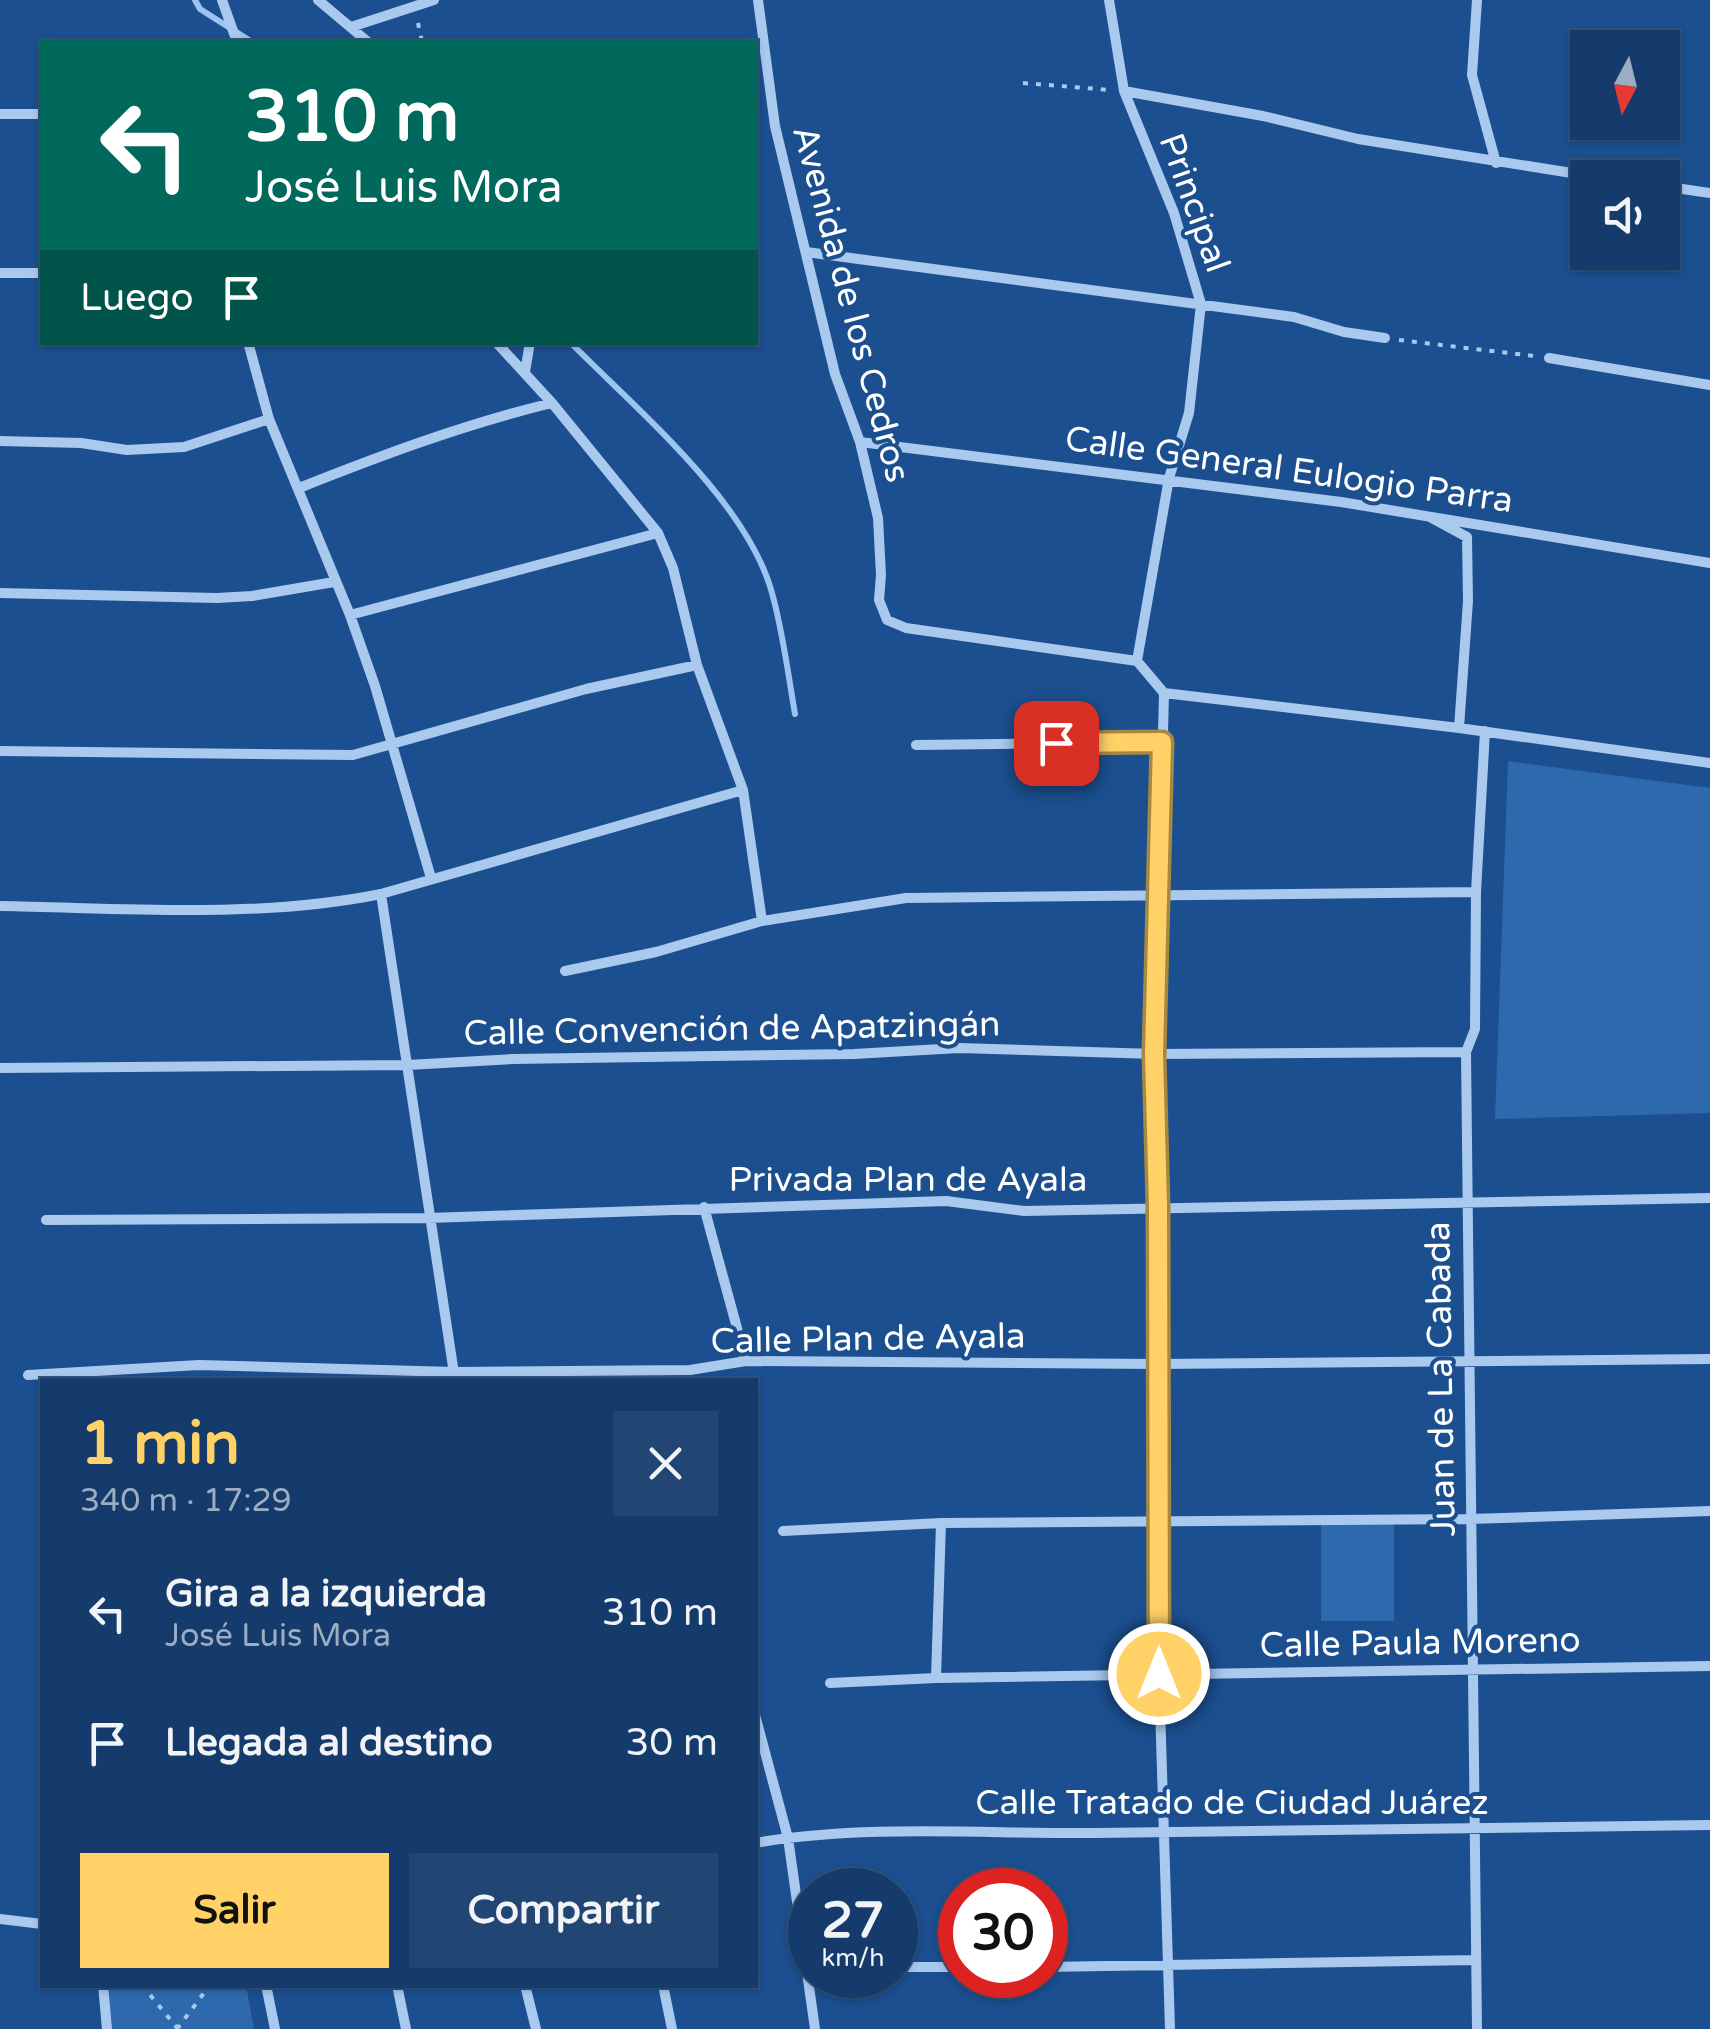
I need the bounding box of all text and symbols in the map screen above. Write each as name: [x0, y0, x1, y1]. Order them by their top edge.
north arrow: [1570, 30, 1680, 140]
map controls: [1570, 30, 1680, 270]
text: 310 m: [245, 76, 459, 160]
icon: left: [80, 80, 210, 210]
street label: Avenida de los Cedros: [783, 121, 919, 487]
street label: Principal: [1150, 128, 1238, 278]
button: sound: [1570, 160, 1680, 270]
text: José Luis Mora: [245, 161, 563, 215]
icon: arrive: [214, 270, 269, 325]
text: Luego: [80, 275, 194, 321]
street label: Calle General Eulogio Parra: [1062, 418, 1516, 522]
pin: [1014, 701, 1099, 786]
icon: arrive: [1029, 716, 1084, 771]
street label: Calle Convención de Apatzingán: [463, 1003, 1001, 1055]
street label: Privada Plan de Ayala: [729, 1159, 1087, 1201]
street label: Juan de La Cabada: [1417, 1221, 1465, 1537]
street label: Calle Plan de Ayala: [710, 1315, 1026, 1363]
text: 1 min: [80, 1408, 240, 1480]
button: close: [613, 1411, 718, 1516]
text: 340 m · 17:29: [80, 1482, 292, 1520]
text: Gira a la izquierda: [165, 1571, 487, 1617]
icon: left: [80, 1586, 135, 1641]
text: 310 m: [602, 1590, 718, 1636]
text: José Luis Mora: [165, 1617, 391, 1655]
street label: Calle Paula Moreno: [1259, 1619, 1581, 1667]
position arrow: [1107, 1622, 1211, 1726]
icon: arrive: [80, 1716, 135, 1771]
text: Llegada al destino: [165, 1720, 493, 1766]
text: 30 m: [626, 1720, 718, 1766]
street label: Calle Tratado de Ciudad Juárez: [975, 1782, 1489, 1824]
button: Salir: [80, 1853, 389, 1968]
button: Compartir: [409, 1853, 718, 1968]
speed limit sign: 30: [938, 1868, 1068, 1998]
text: 27: [822, 1891, 884, 1951]
text: km/h: [822, 1943, 884, 1973]

